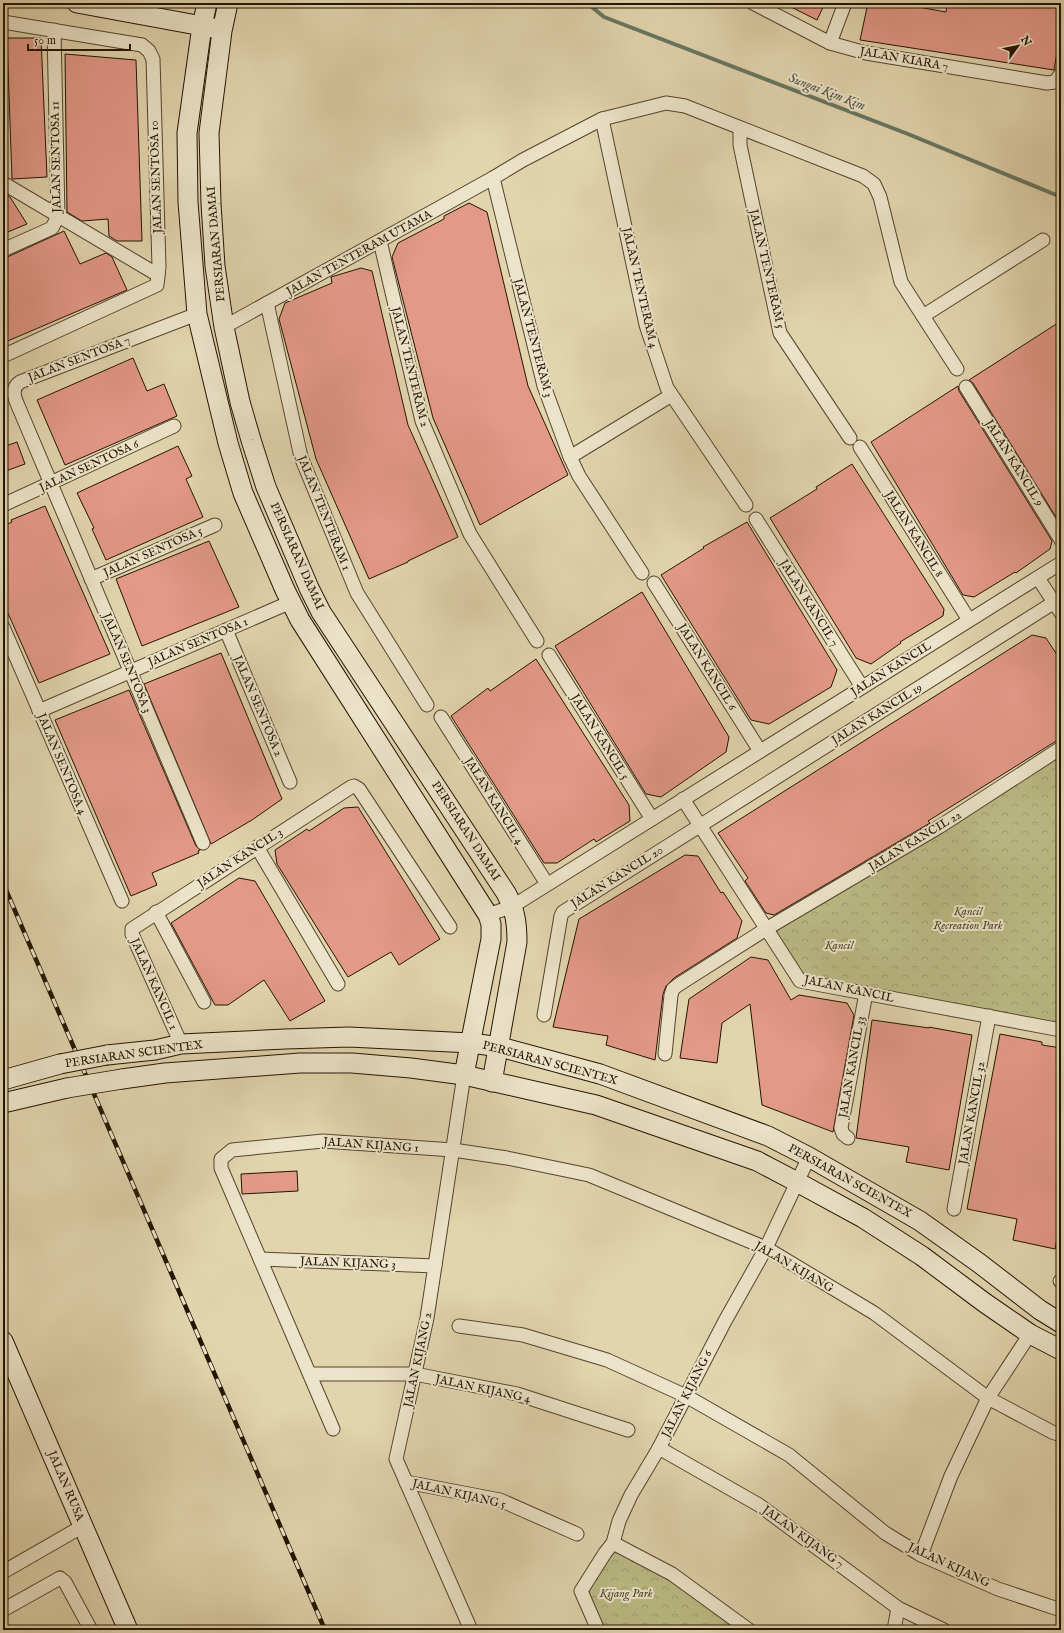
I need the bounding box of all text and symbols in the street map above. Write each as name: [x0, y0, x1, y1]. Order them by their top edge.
scale bar: [28, 26, 130, 52]
north arrow: [998, 26, 1038, 66]
text: N: [1017, 32, 1034, 49]
text: 50 m: [34, 33, 56, 48]
street label: JALAN KIARA 7: [856, 43, 949, 75]
water label: Sungai Kim Kim: [786, 70, 868, 115]
street label: JALAN SENTOSA 11: [48, 101, 66, 215]
street label: JALAN SENTOSA 10: [147, 120, 167, 236]
street label: PERSIARAN DAMAI: [203, 186, 229, 302]
street label: JALAN TENTERAM UTAMA: [282, 206, 436, 301]
street label: JALAN TENTERAM 5: [745, 206, 788, 331]
street label: JALAN TENTERAM 4: [617, 224, 661, 350]
street label: JALAN TENTERAM 3: [508, 275, 556, 399]
street label: JALAN TENTERAM 2: [386, 303, 432, 429]
street label: JALAN SENTOSA 7: [24, 333, 133, 387]
street label: JALAN KANCIL 9: [979, 415, 1047, 510]
street label: JALAN SENTOSA 6: [35, 436, 142, 497]
street label: JALAN TENTERAM 1: [292, 452, 354, 573]
street label: JALAN KANCIL 8: [880, 486, 947, 581]
street label: PERSIARAN DAMAI: [267, 500, 327, 612]
street label: JALAN SENTOSA 5: [99, 523, 206, 582]
street label: JALAN KANCIL 7: [774, 555, 842, 650]
street label: JALAN SENTOSA 3: [97, 609, 155, 716]
street label: JALAN SENTOSA 1: [144, 614, 251, 672]
street label: JALAN KANCIL 6: [672, 619, 740, 714]
street label: JALAN KANCIL: [846, 638, 935, 702]
street label: JALAN SENTOSA 2: [228, 651, 286, 760]
street label: JALAN KANCIL 19: [827, 680, 926, 750]
street label: JALAN KANCIL 5: [566, 690, 633, 784]
street label: JALAN SENTOSA 4: [32, 709, 90, 817]
street label: JALAN KANCIL 4: [459, 753, 527, 848]
street label: PERSIARAN DAMAI: [428, 778, 504, 884]
street label: JALAN KANCIL 22: [864, 807, 965, 877]
street label: JALAN KANCIL 3: [193, 825, 286, 893]
street label: JALAN KANCIL 20: [566, 843, 666, 913]
park label: Kancil Recreation Park: [933, 904, 1003, 933]
street label: JALAN KANCIL 1: [125, 934, 181, 1033]
park label: Kancil: [824, 938, 855, 953]
street label: JALAN KANCIL: [800, 972, 896, 1007]
street label: JALAN KANCIL 33: [835, 1015, 869, 1121]
street label: PERSIARAN SCIENTEX: [64, 1037, 204, 1071]
street label: PERSIARAN SCIENTEX: [481, 1038, 619, 1088]
street label: JALAN KANCIL 32: [955, 1060, 989, 1168]
street label: JALAN KIJANG 1: [321, 1134, 419, 1157]
street label: PERSIARAN SCIENTEX: [785, 1141, 915, 1221]
street label: JALAN KIJANG: [750, 1237, 837, 1297]
street label: JALAN KIJANG 3: [298, 1254, 396, 1273]
street label: JALAN KIJANG 2: [400, 1311, 436, 1411]
street label: JALAN KIJANG 6: [658, 1347, 717, 1443]
street label: JALAN KIJANG 4: [432, 1371, 532, 1407]
street label: JALAN RUSA: [43, 1447, 88, 1525]
street label: JALAN KIJANG 5: [409, 1475, 508, 1513]
street label: JALAN KIJANG 7: [757, 1501, 847, 1572]
street label: JALAN KIJANG: [903, 1539, 993, 1592]
park label: Kijang Park: [598, 1586, 653, 1602]

